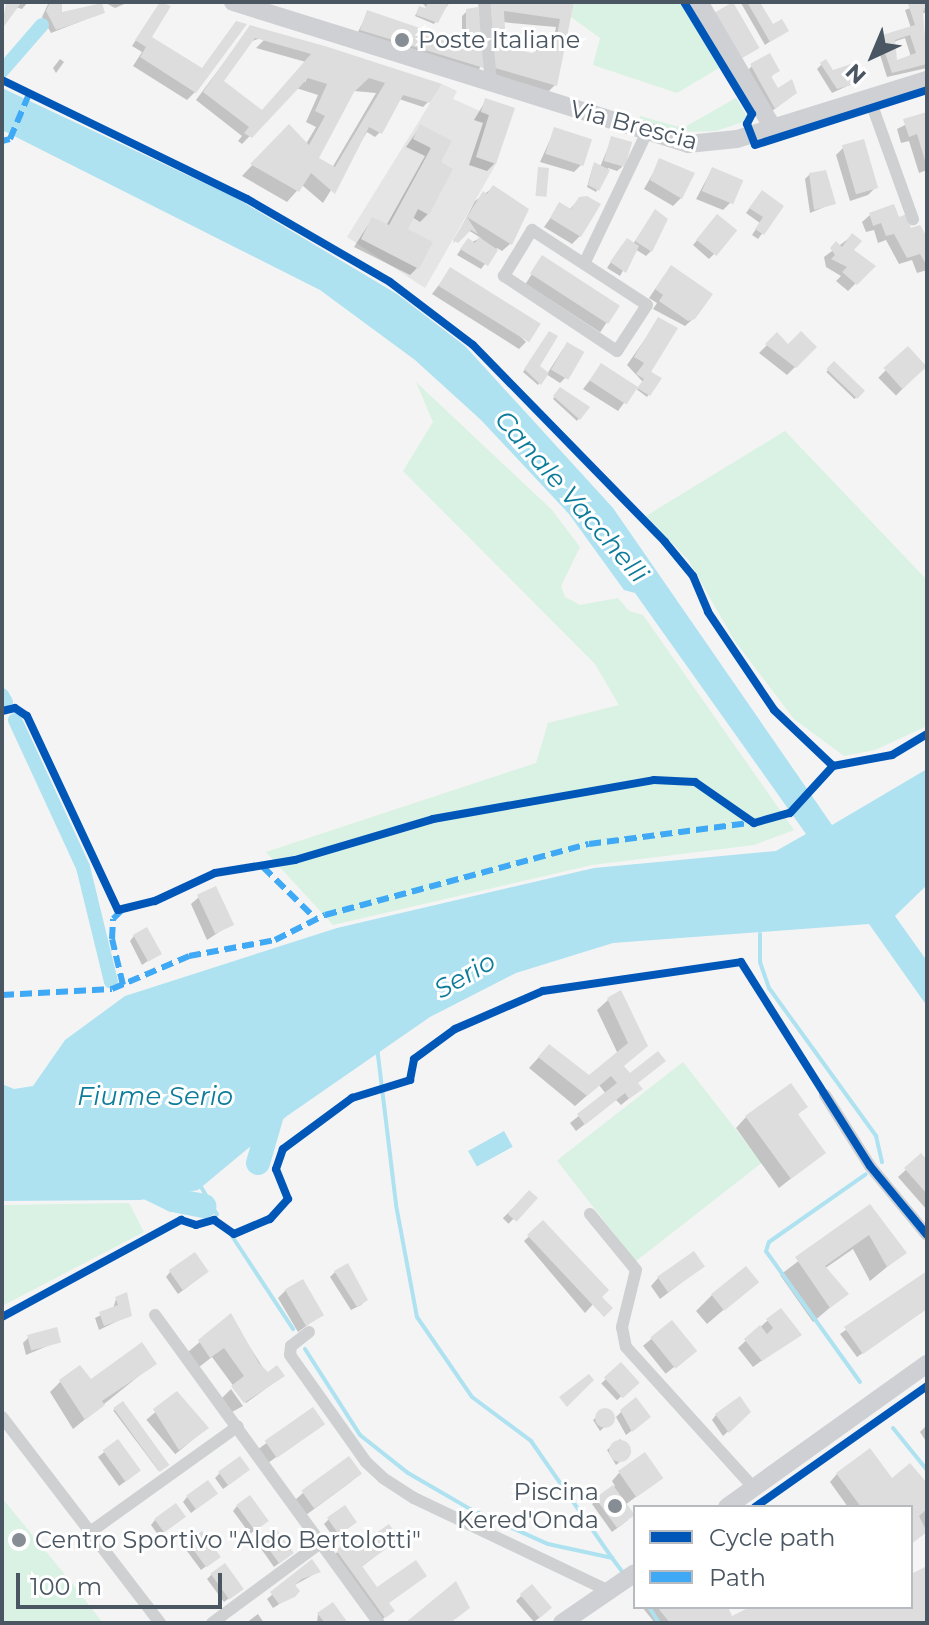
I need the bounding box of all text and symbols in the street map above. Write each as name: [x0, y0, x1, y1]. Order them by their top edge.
north arrow: [833, 16, 913, 96]
place label: Poste Italiane: [418, 26, 580, 54]
marker: Poste Italiane: [393, 31, 411, 49]
text: N: [840, 58, 872, 90]
street label: Via Brescia: [567, 94, 701, 156]
water label: Canale Vacchelli: [488, 405, 654, 589]
water label: Serio: [429, 946, 501, 1006]
water label: Fiume Serio: [77, 1081, 233, 1113]
place label: Piscina Kered'Onda: [457, 1478, 599, 1534]
marker: Piscina Kered'Onda: [606, 1497, 624, 1515]
legend: [633, 1505, 913, 1609]
text: Cycle path: [709, 1523, 836, 1552]
place label: Centro Sportivo "Aldo Bertolotti": [35, 1526, 421, 1554]
marker: Centro Sportivo "Aldo Bertolotti": [10, 1531, 28, 1549]
scale bar: [20, 1557, 226, 1607]
text: Path: [709, 1563, 766, 1592]
text: 100 m: [30, 1572, 102, 1601]

